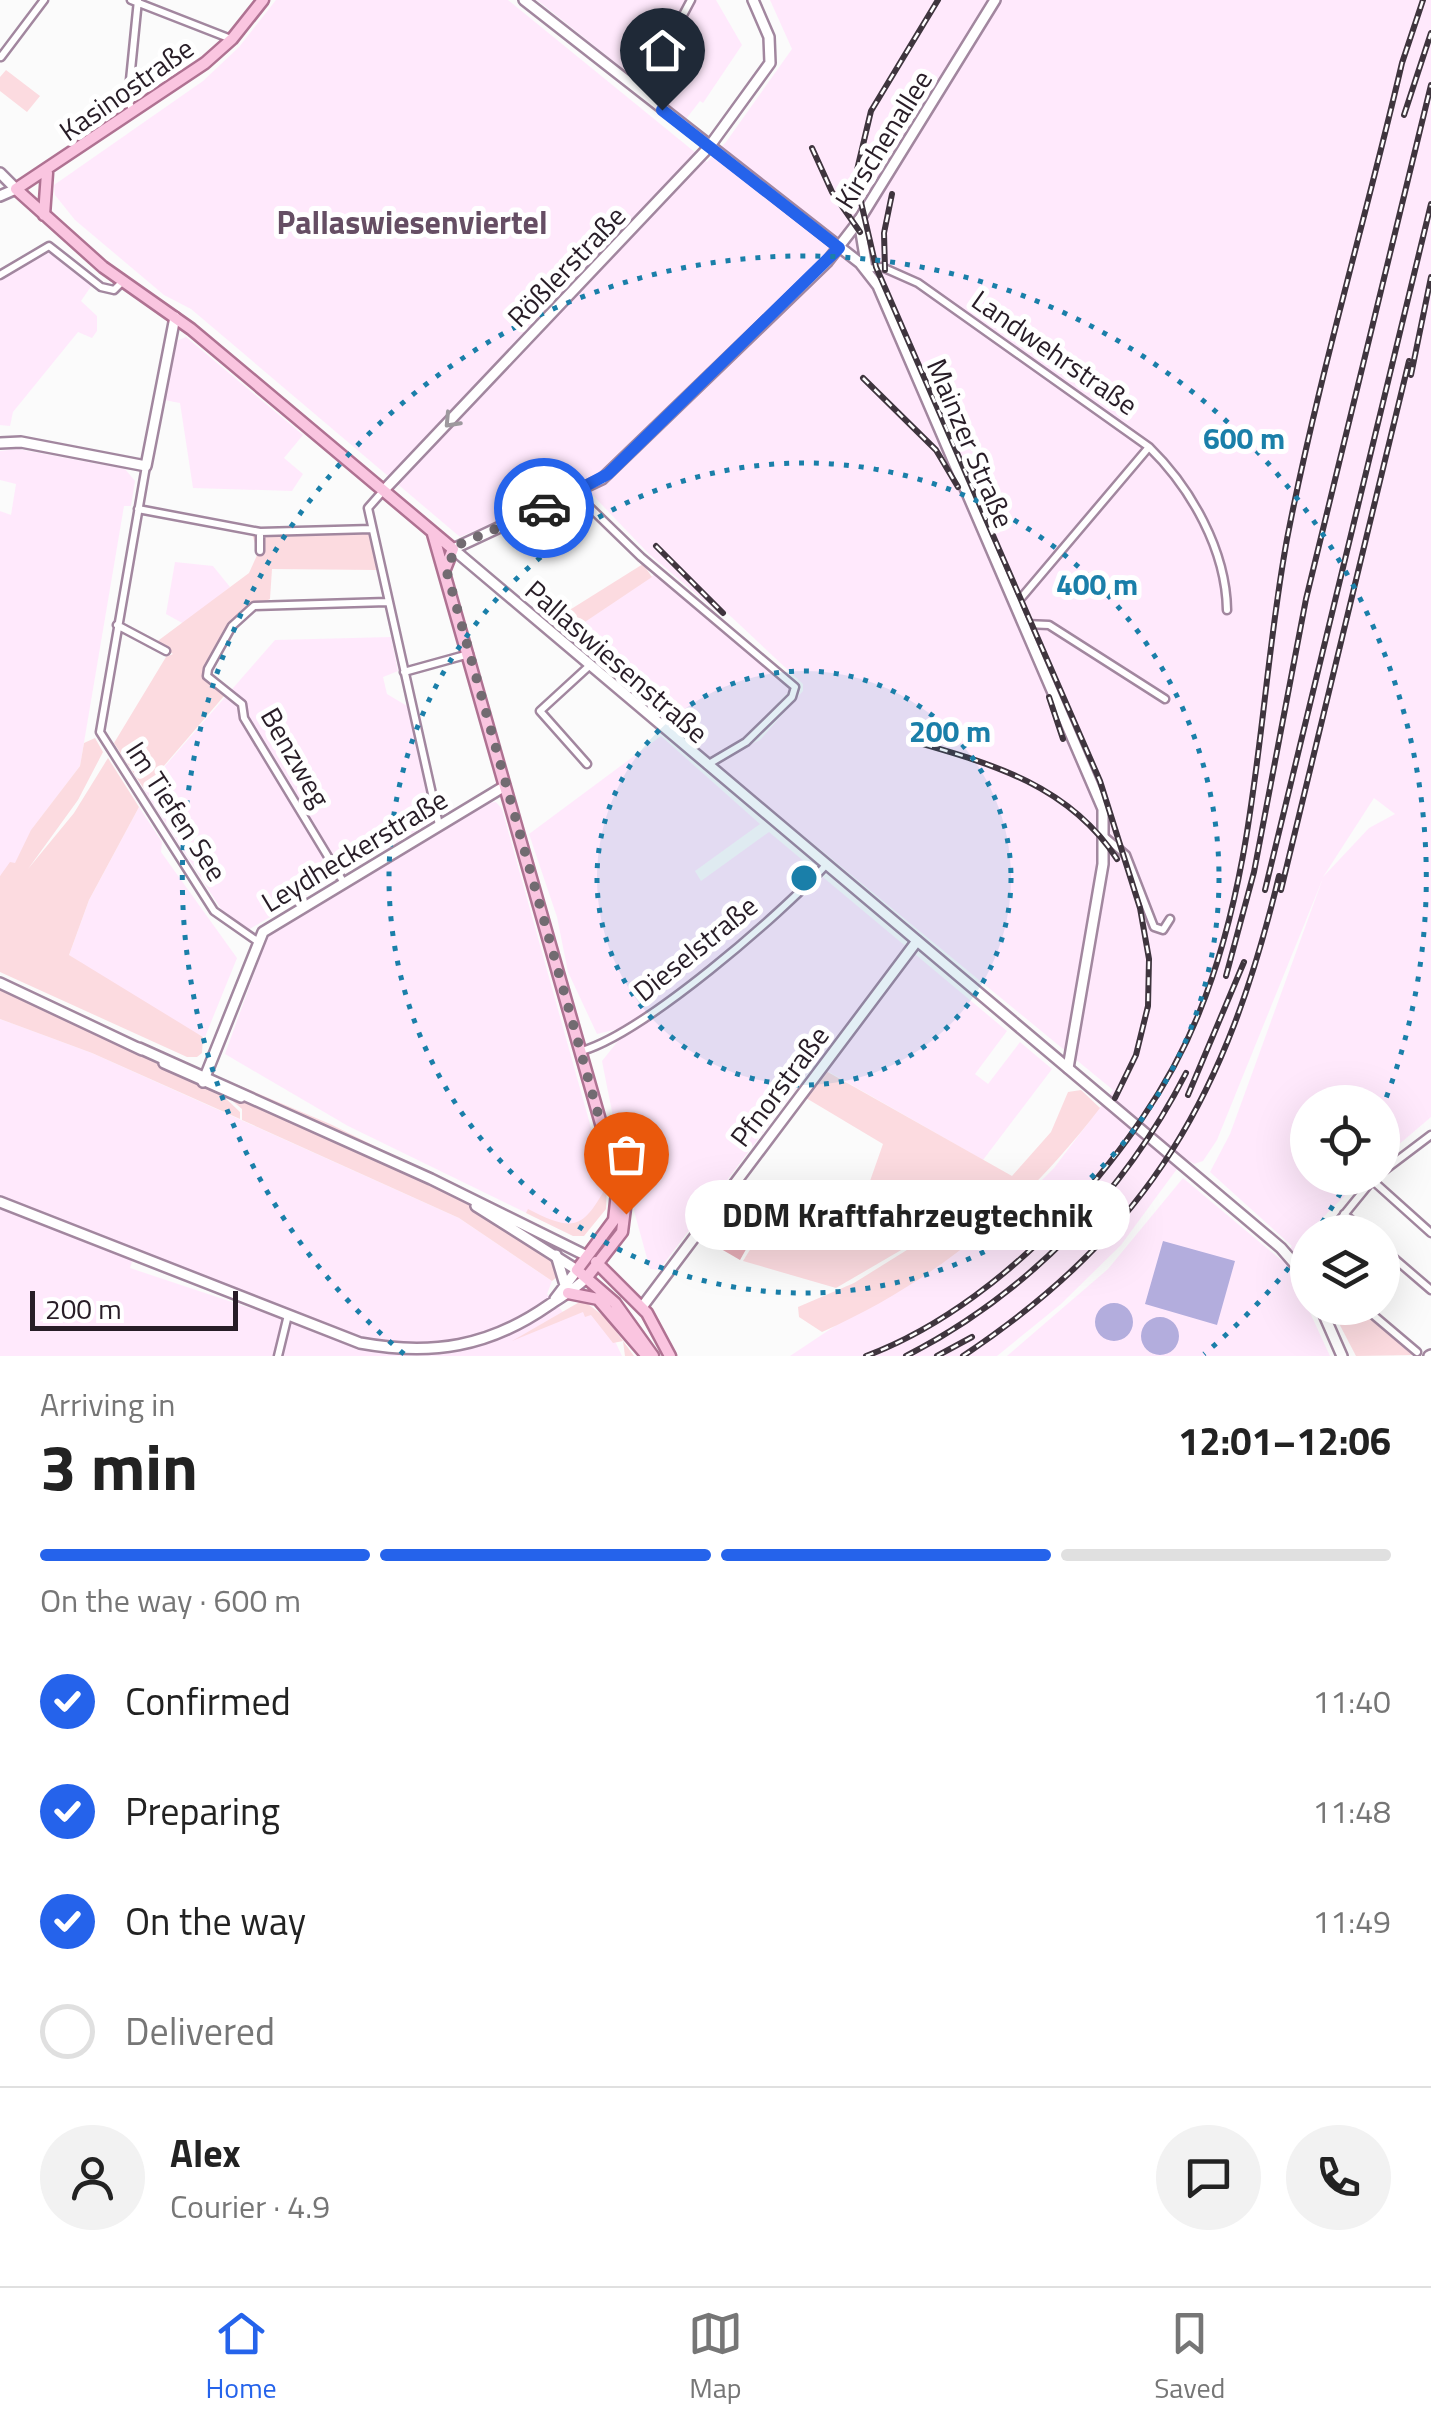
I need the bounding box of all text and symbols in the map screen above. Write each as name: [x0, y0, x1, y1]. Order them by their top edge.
pin: [620, 8, 705, 111]
icon: home: [635, 23, 690, 78]
street label: Kasinostraße: [50, 27, 202, 151]
street label: Kirschenallee: [823, 61, 943, 217]
street label: Rößlerstraße: [497, 195, 635, 337]
district label: Pallaswiesenviertel: [276, 198, 548, 246]
street label: Landwehrstraße: [963, 279, 1147, 425]
street label: Mainzer Straße: [916, 352, 1026, 534]
one-way arrow: [445, 409, 463, 428]
text: 600 m: [1203, 415, 1285, 461]
courier: [494, 458, 594, 558]
icon: car: [517, 481, 572, 536]
text: 400 m: [1056, 561, 1138, 607]
street label: Pallaswiesenstraße: [516, 569, 718, 753]
street label: Benzweg: [250, 699, 342, 815]
text: 200 m: [909, 708, 991, 754]
street label: Im Tiefen See: [116, 733, 238, 889]
street label: Leydheckerstraße: [253, 777, 455, 923]
centre of rings: [786, 860, 822, 896]
street label: Dieselstraße: [624, 884, 766, 1012]
street label: Pfnorstraße: [719, 1016, 839, 1156]
map controls: [1290, 1085, 1400, 1325]
button: locate: [1290, 1085, 1400, 1195]
pin: [584, 1112, 669, 1215]
icon: bag: [599, 1127, 654, 1182]
callout: DDM Kraftfahrzeugtechnik: [686, 1179, 1131, 1249]
text: DDM Kraftfahrzeugtechnik: [722, 1191, 1093, 1239]
button: layers: [1290, 1215, 1400, 1325]
scale bar: [30, 1286, 238, 1330]
text: 200 m: [45, 1287, 122, 1330]
text: Arriving in: [40, 1380, 176, 1428]
text: 12:01–12:06: [1178, 1412, 1391, 1470]
text: 3 min: [40, 1416, 198, 1515]
text: On the way · 600 m: [40, 1576, 301, 1624]
text: Confirmed: [125, 1672, 291, 1730]
icon: check: [40, 1674, 95, 1729]
text: 11:40: [1312, 1677, 1391, 1725]
text: Preparing: [125, 1782, 280, 1840]
icon: check: [40, 1784, 95, 1839]
text: 11:48: [1312, 1787, 1391, 1835]
text: On the way: [125, 1892, 306, 1950]
icon: check: [40, 1894, 95, 1949]
text: 11:49: [1312, 1897, 1391, 1945]
text: Delivered: [125, 2002, 275, 2060]
text: Alex: [170, 2124, 241, 2182]
button: person: [40, 2125, 145, 2230]
button: chat: [1156, 2125, 1261, 2230]
button: phone: [1286, 2125, 1391, 2230]
text: Courier · 4.9: [170, 2182, 330, 2230]
tab: Home: [206, 2306, 277, 2409]
tab: Map: [688, 2306, 743, 2409]
tab: Saved: [1154, 2306, 1225, 2409]

